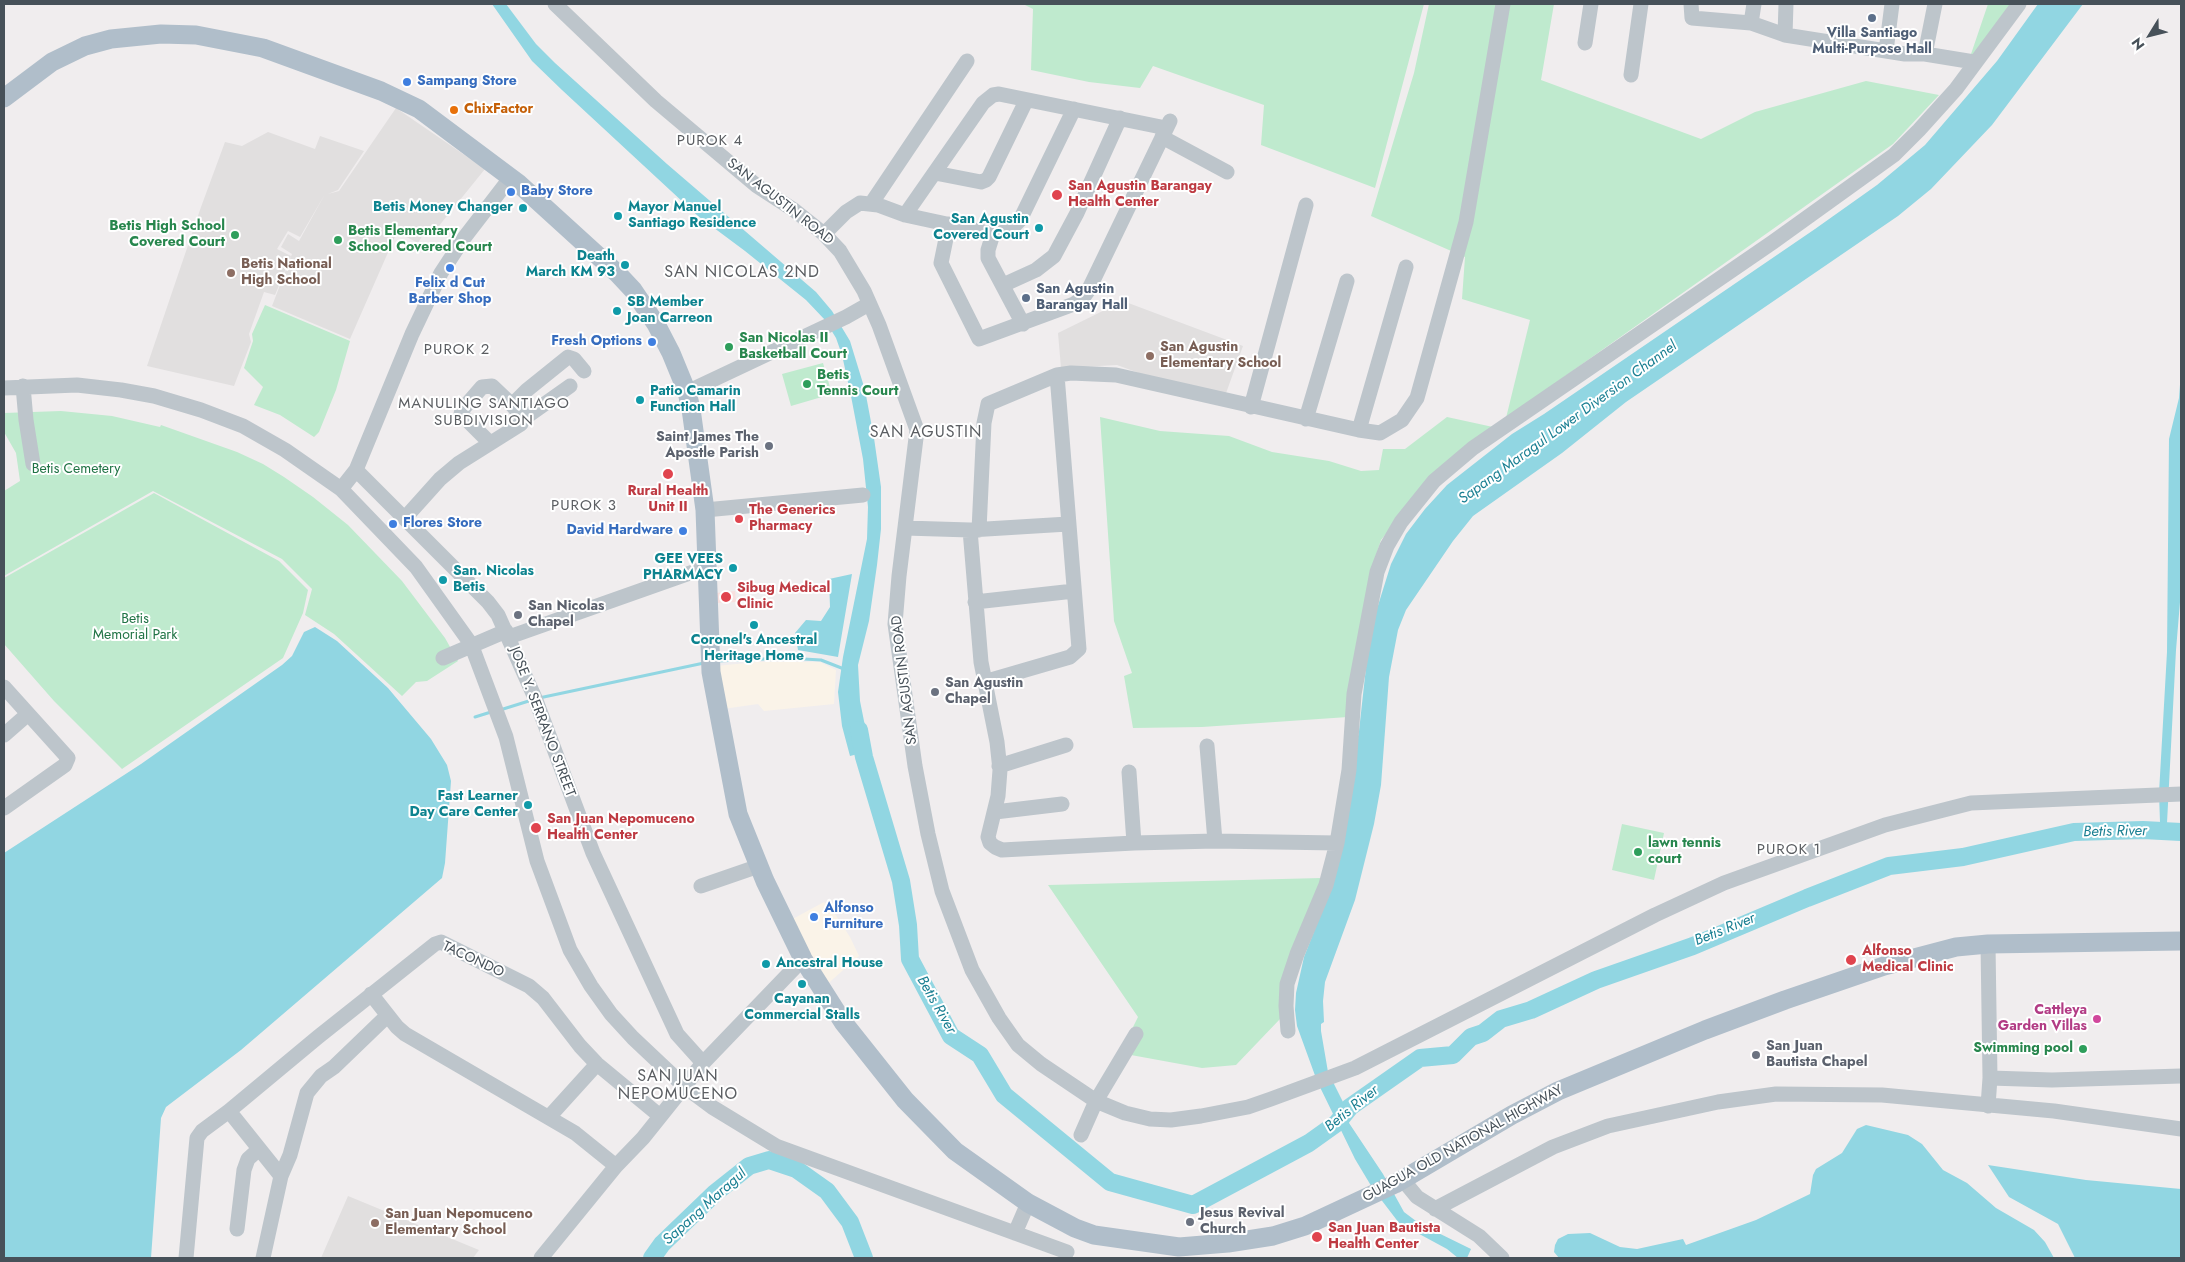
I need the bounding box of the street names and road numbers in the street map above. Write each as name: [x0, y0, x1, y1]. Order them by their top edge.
street label: SAN AGUSTIN ROAD: [723, 155, 837, 249]
street label: SAN AGUSTIN ROAD: [889, 614, 921, 746]
street label: JOSE Y. SERRANO STREET: [506, 645, 578, 799]
street label: TACONDO: [440, 938, 506, 982]
street label: GUAGUA OLD NATIONAL HIGHWAY: [1360, 1082, 1566, 1206]

